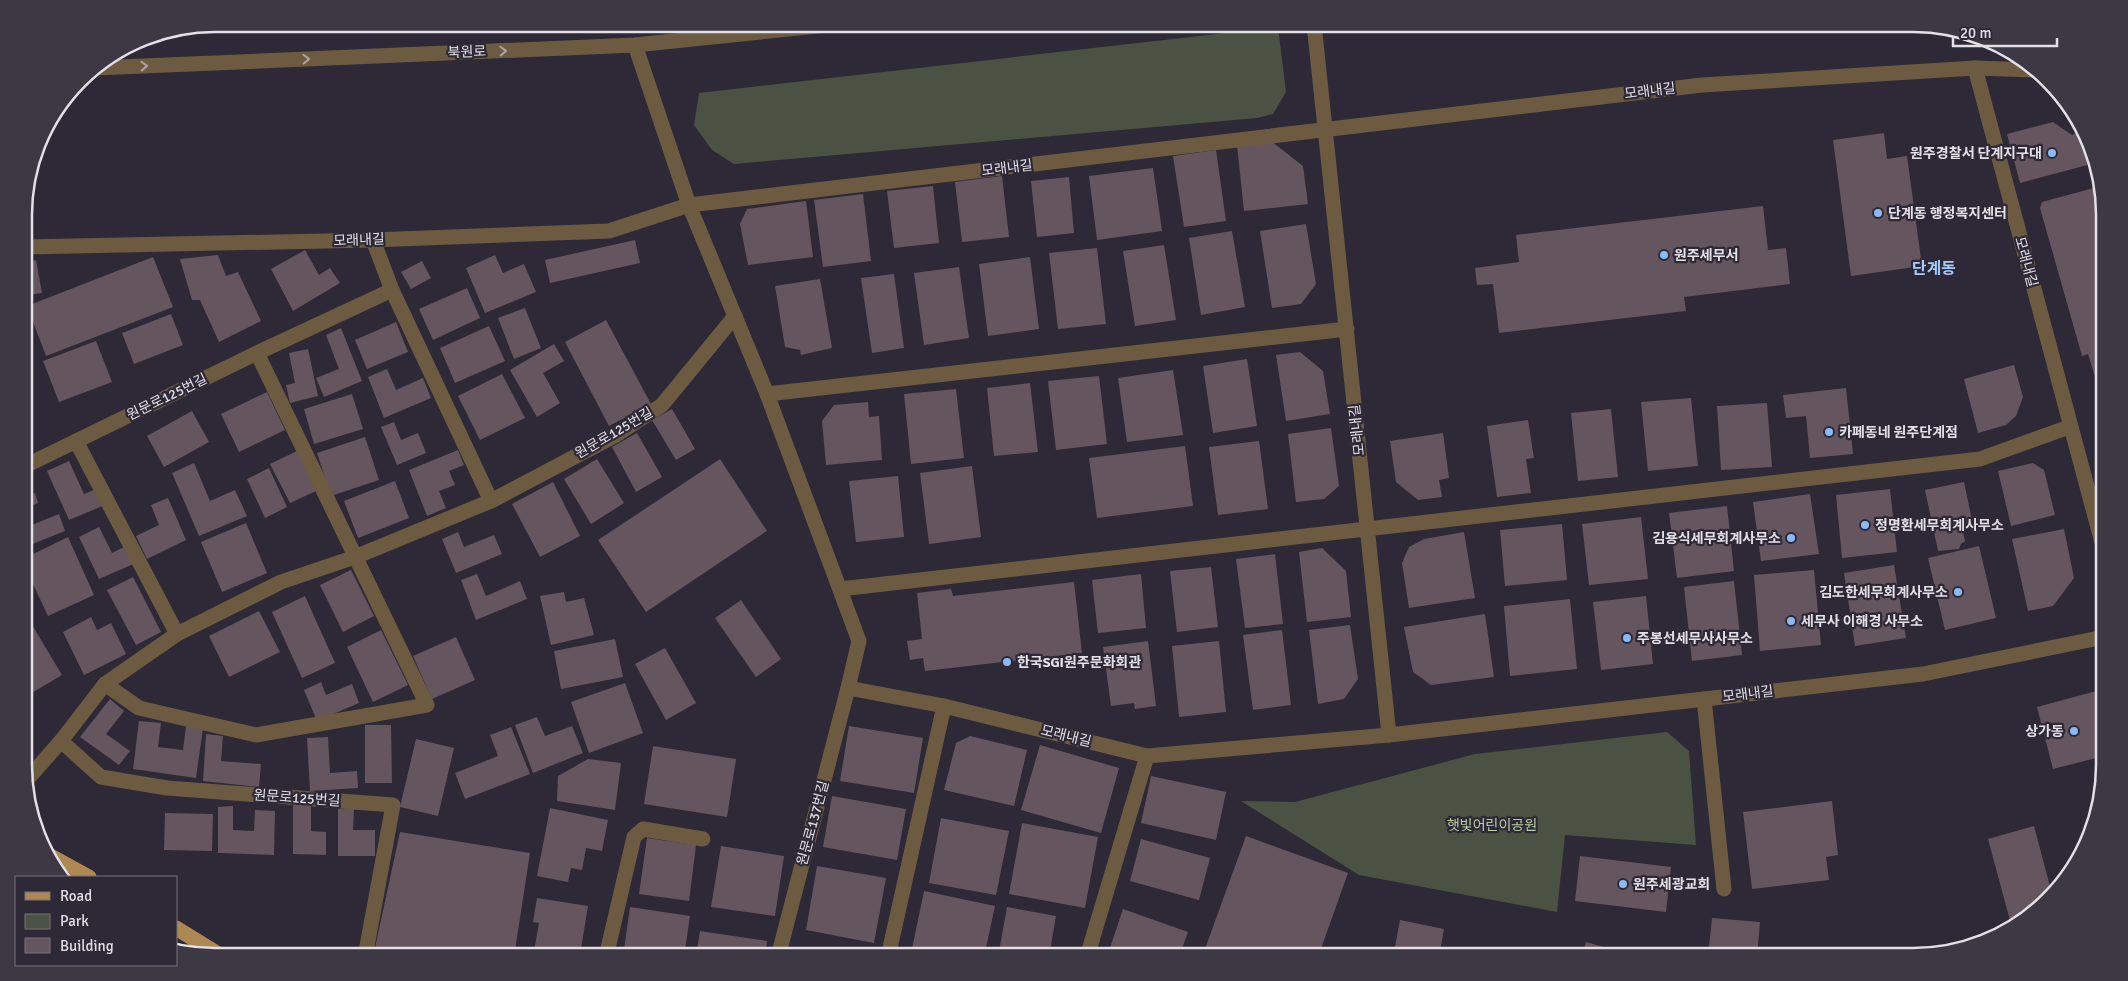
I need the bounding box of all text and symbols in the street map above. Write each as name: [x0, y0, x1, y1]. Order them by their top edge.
scale bar: [1953, 15, 2057, 47]
text: 20 m: [1960, 24, 1991, 42]
street label: 북원로: [447, 43, 487, 61]
one-way arrow: [499, 45, 507, 56]
one-way arrow: [302, 54, 310, 64]
one-way arrow: [140, 60, 148, 71]
street label: 모래내길: [1623, 79, 1677, 103]
place label: 원주경찰서 단계지구대: [1910, 145, 2042, 162]
marker: 원주경찰서 단계지구대: [2046, 147, 2058, 159]
street label: 모래내길: [980, 156, 1034, 180]
place label: 단계동 행정복지센터: [1888, 205, 2007, 222]
marker: 단계동 행정복지센터: [1872, 207, 1884, 219]
street label: 모래내길: [333, 231, 385, 249]
street label: 모래내길: [2011, 235, 2041, 289]
place label: 원주세무서: [1674, 247, 1738, 264]
marker: 원주세무서: [1658, 249, 1670, 261]
district label: 단계동: [1912, 259, 1956, 279]
street label: 원문로125번길: [124, 370, 210, 424]
street label: 모래내길: [1346, 403, 1368, 457]
street label: 원문로125번길: [572, 404, 656, 462]
place label: 카페동네 원주단계점: [1839, 424, 1958, 441]
marker: 카페동네 원주단계점: [1823, 426, 1835, 438]
place label: 정명환세무회계사무소: [1875, 517, 2004, 534]
marker: 정명환세무회계사무소: [1859, 519, 1871, 531]
place label: 김용식세무회계사무소: [1652, 530, 1781, 547]
marker: 김용식세무회계사무소: [1785, 532, 1797, 544]
place label: 김도한세무회계사무소: [1819, 584, 1948, 601]
marker: 김도한세무회계사무소: [1952, 586, 1964, 598]
place label: 세무사 이해경 사무소: [1801, 613, 1923, 630]
marker: 세무사 이해경 사무소: [1785, 615, 1797, 627]
place label: 주봉선세무사사무소: [1637, 630, 1753, 647]
marker: 주봉선세무사사무소: [1621, 632, 1633, 644]
place label: 한국SGI원주문화회관: [1017, 654, 1141, 671]
marker: 한국SGI원주문화회관: [1001, 656, 1013, 668]
street label: 모래내길: [1721, 682, 1775, 706]
street label: 모래내길: [1039, 722, 1093, 750]
place label: 상가동: [2025, 723, 2064, 740]
marker: 상가동: [2068, 725, 2080, 737]
street label: 원문로137번길: [794, 779, 832, 867]
street label: 원문로125번길: [253, 786, 341, 810]
park label: 햇빛어린이공원: [1447, 817, 1537, 834]
legend: [15, 876, 178, 966]
place label: 원주세광교회: [1633, 876, 1710, 893]
marker: 원주세광교회: [1617, 878, 1629, 890]
text: Road: [60, 887, 92, 905]
text: Park: [60, 912, 89, 930]
text: Building: [60, 937, 114, 955]

